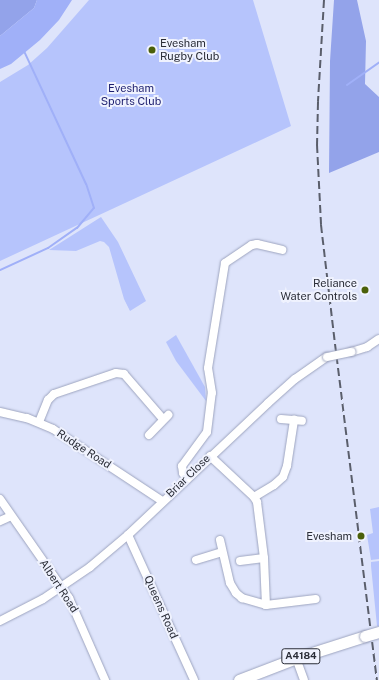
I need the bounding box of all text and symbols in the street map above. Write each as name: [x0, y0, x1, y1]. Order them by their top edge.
place label: Evesham Rugby Club: [160, 37, 219, 63]
marker: Evesham Rugby Club: [147, 45, 157, 55]
park label: Evesham Sports Club: [101, 82, 161, 108]
place label: Reliance Water Controls: [280, 277, 357, 303]
marker: Reliance Water Controls: [360, 285, 370, 295]
street label: Rudge Road: [54, 427, 114, 471]
street label: Briar Close: [163, 452, 213, 500]
place label: Evesham: [306, 529, 352, 543]
marker: Evesham: [355, 530, 367, 542]
street label: Albert Road: [37, 557, 81, 615]
street label: Queens Road: [141, 573, 181, 641]
road number: A4184: [281, 648, 321, 664]

